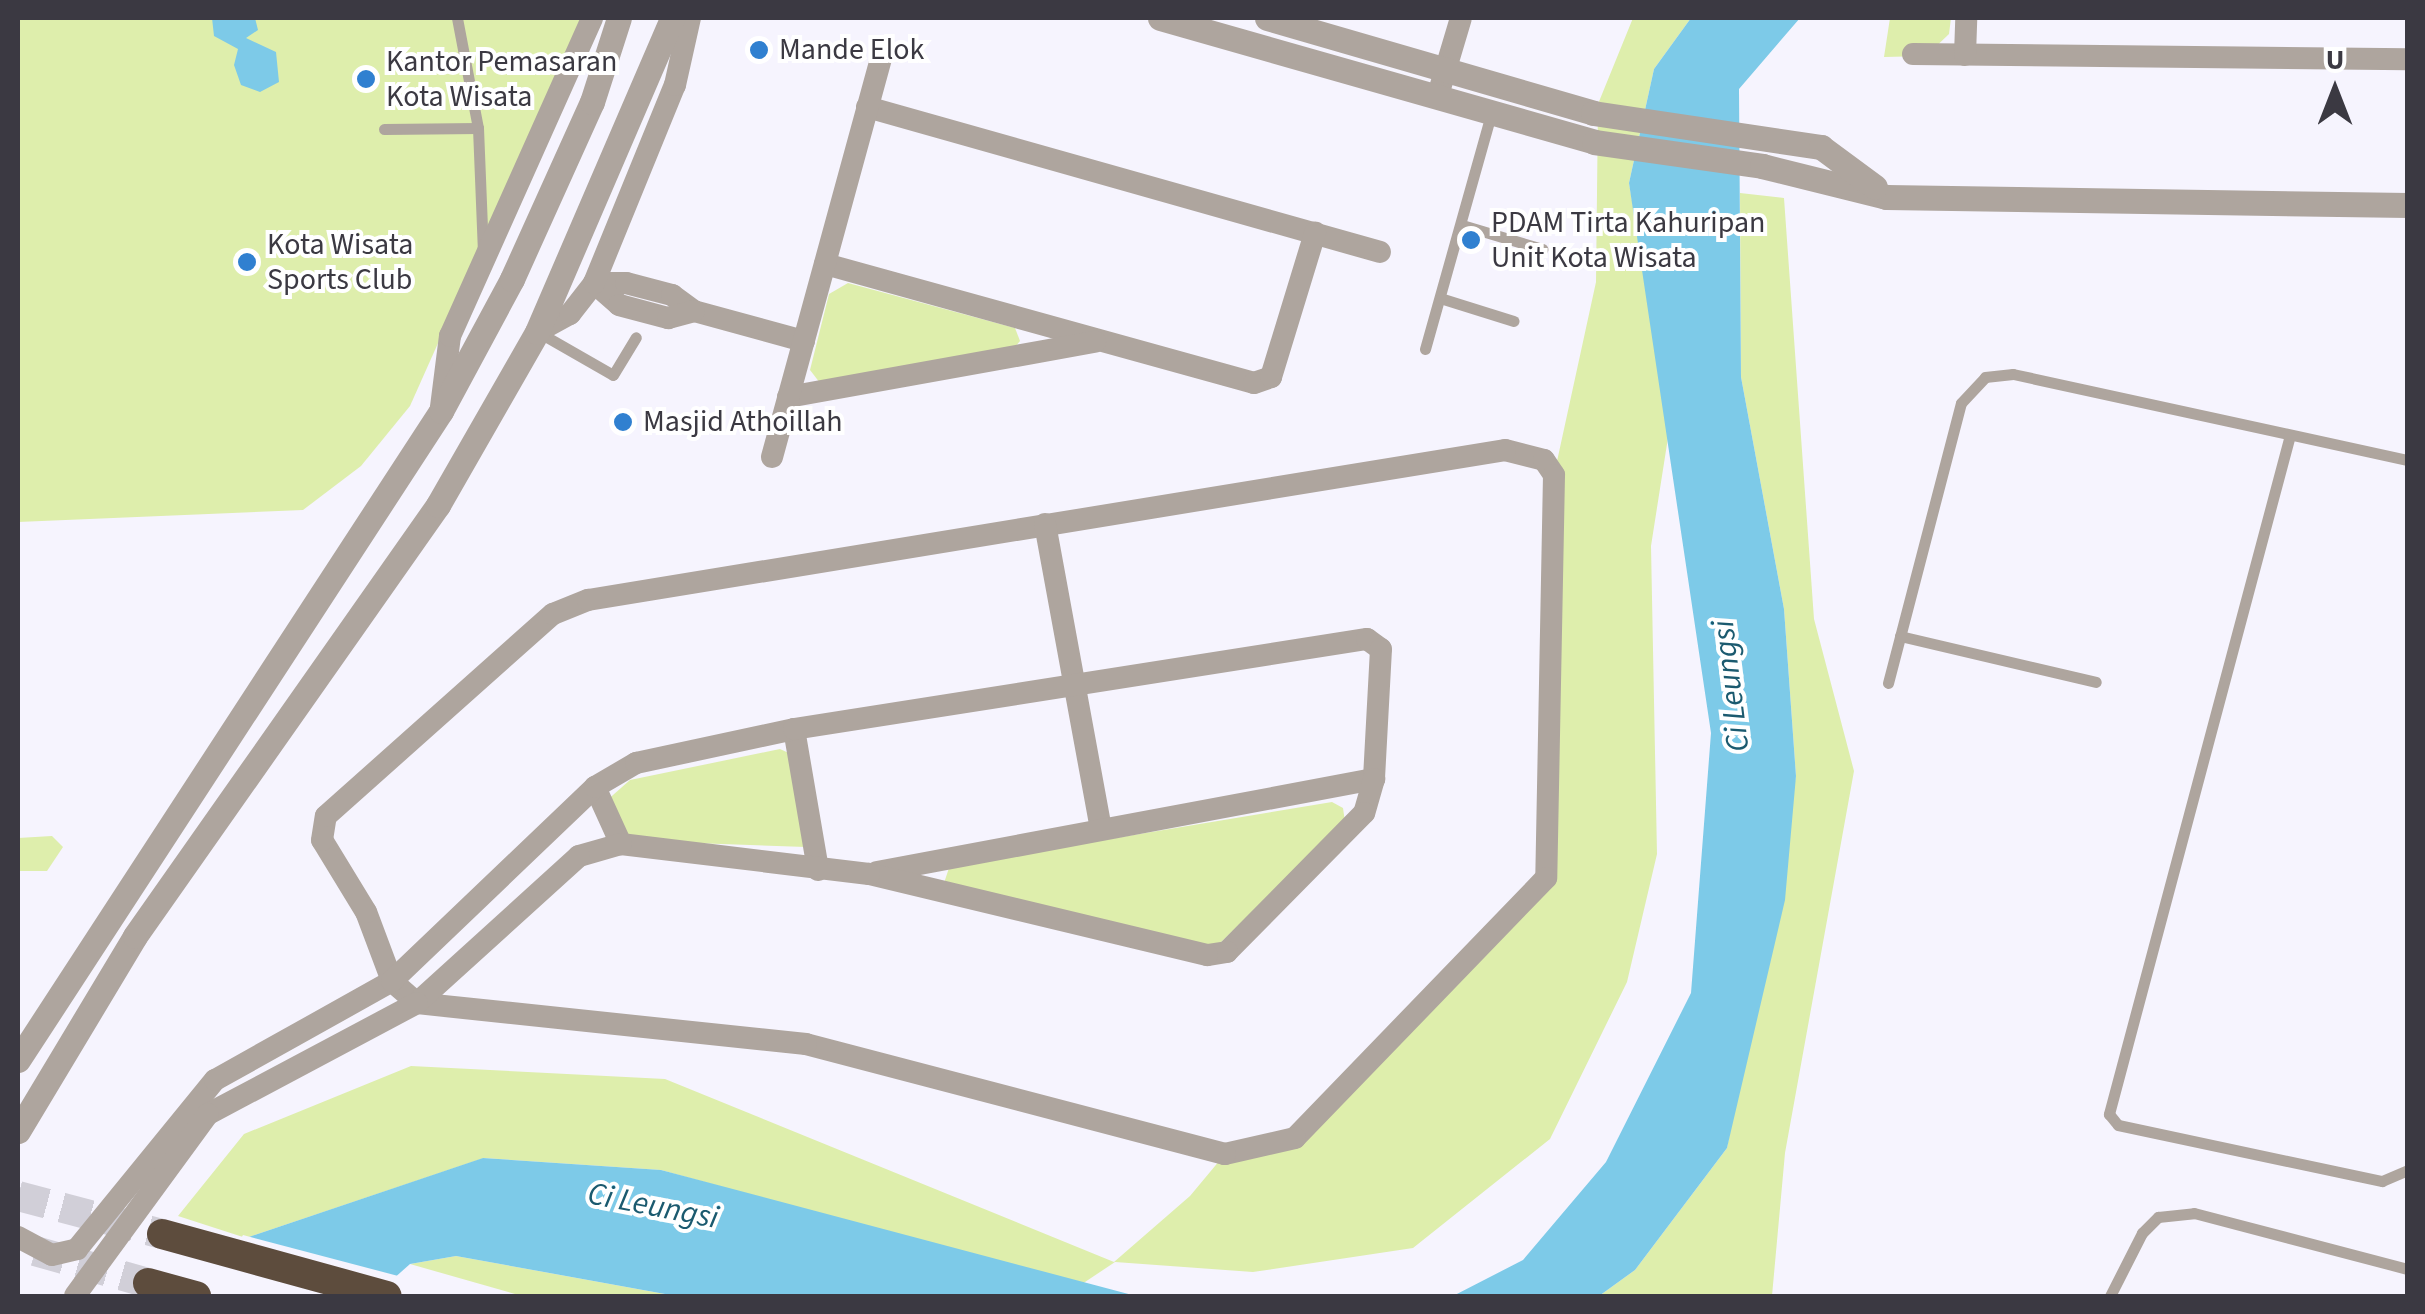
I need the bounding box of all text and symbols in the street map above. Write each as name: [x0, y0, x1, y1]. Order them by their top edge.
place label: Mande Elok: [779, 32, 924, 68]
marker: Mande Elok: [748, 39, 770, 61]
north arrow: [2285, 40, 2385, 140]
text: U: [2326, 40, 2344, 80]
place label: Kantor Pemasaran Kota Wisata: [386, 44, 617, 114]
marker: Kantor Pemasaran Kota Wisata: [355, 68, 377, 90]
place label: PDAM Tirta Kahuripan Unit Kota Wisata: [1491, 205, 1765, 276]
place label: Kota Wisata Sports Club: [267, 227, 413, 298]
marker: PDAM Tirta Kahuripan Unit Kota Wisata: [1460, 229, 1482, 251]
marker: Kota Wisata Sports Club: [236, 251, 258, 273]
place label: Masjid Athoillah: [643, 404, 843, 440]
marker: Masjid Athoillah: [612, 411, 634, 433]
water label: Ci Leungsi: [1704, 618, 1758, 754]
water label: Ci Leungsi: [584, 1175, 722, 1237]

